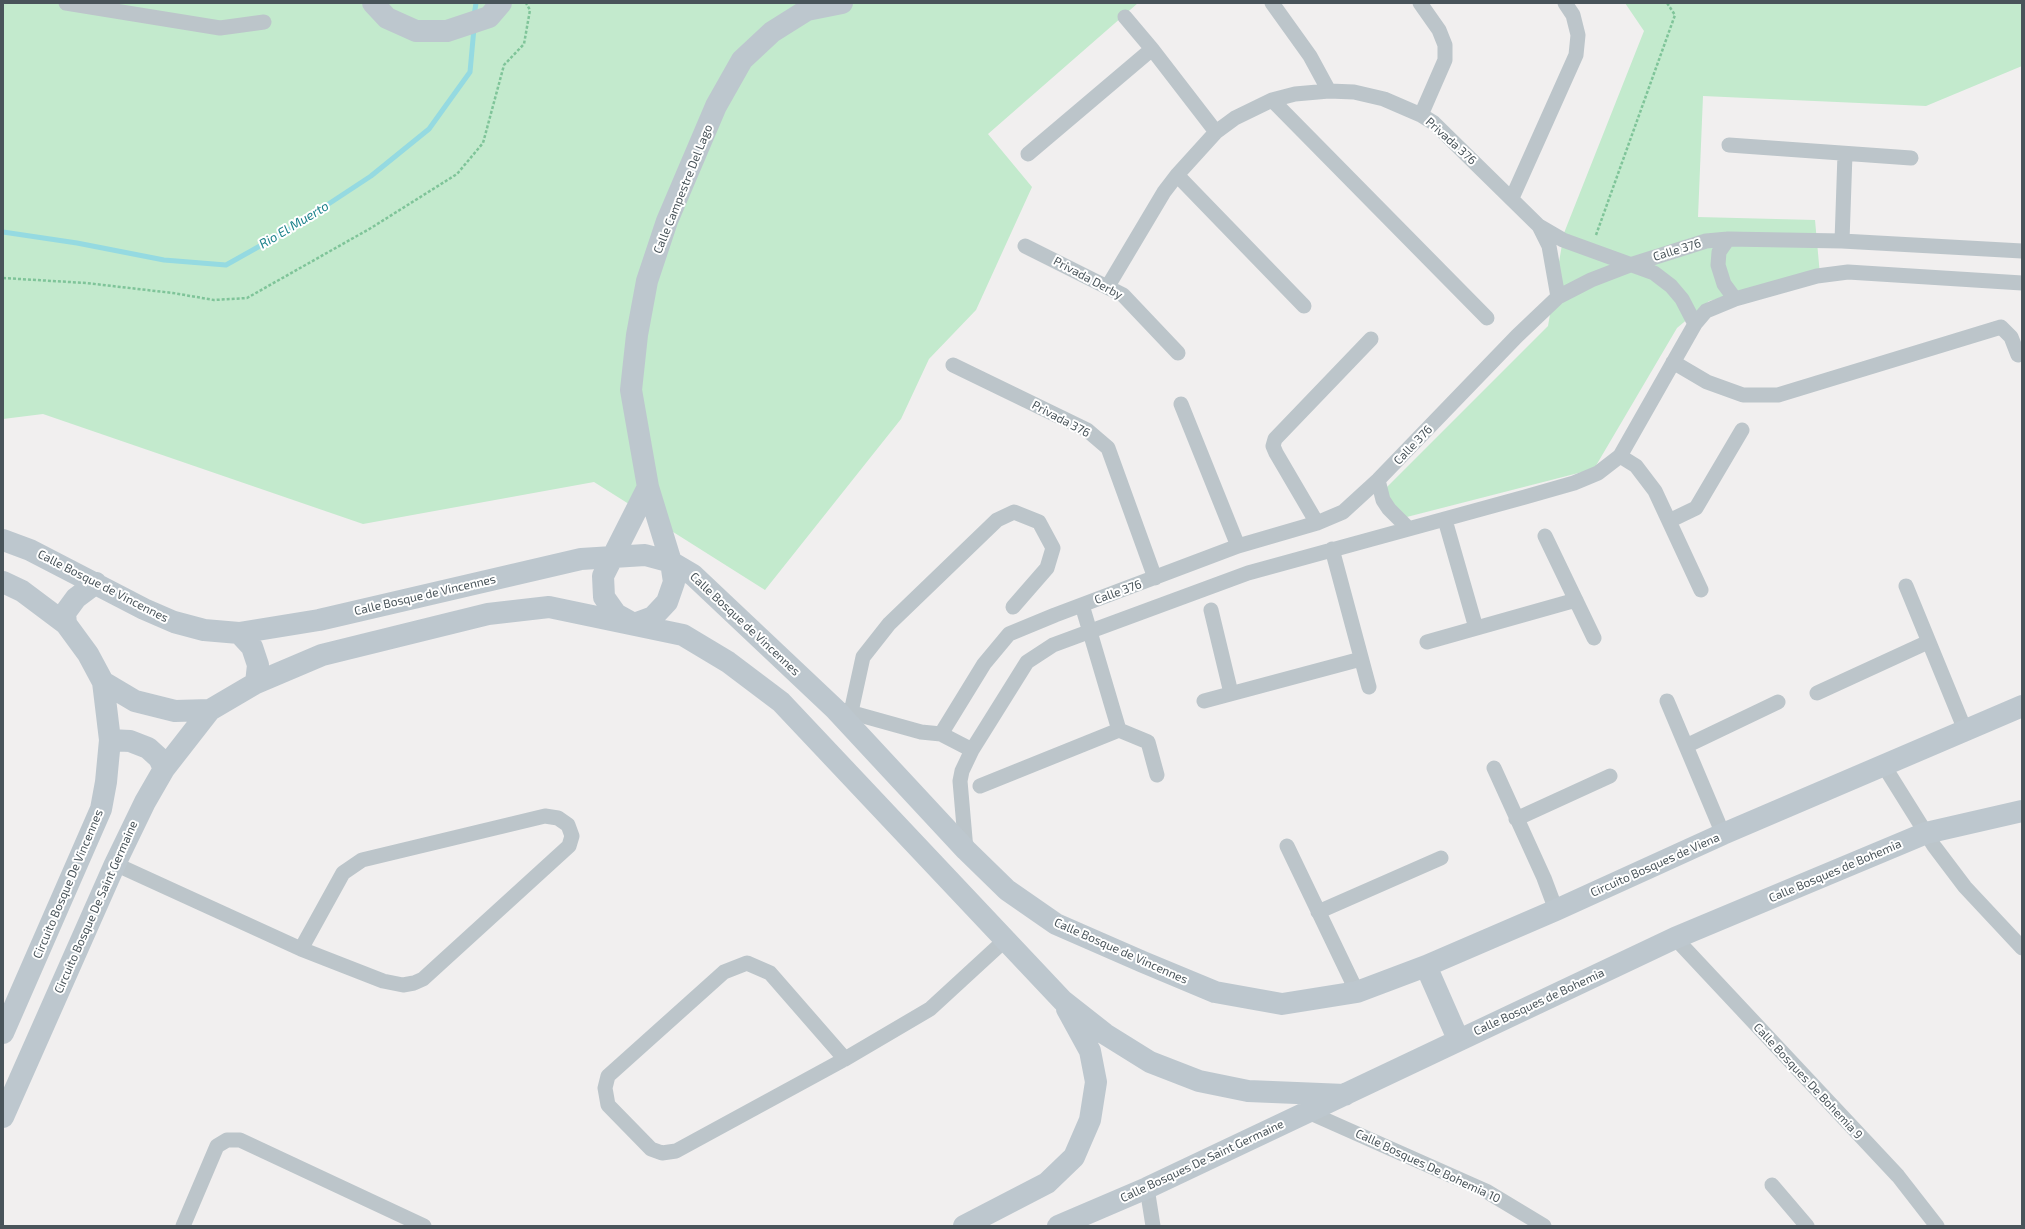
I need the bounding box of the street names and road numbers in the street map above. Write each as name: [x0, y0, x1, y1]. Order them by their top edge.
street label: Privada 376: [1423, 114, 1479, 168]
street label: Calle Campestre Del Lago: [650, 122, 716, 256]
street label: Calle 376: [1651, 236, 1703, 264]
street label: Privada Derby: [1051, 254, 1125, 302]
street label: Privada 376: [1030, 398, 1092, 440]
street label: Calle 376: [1391, 422, 1435, 468]
street label: Calle Bosque de Vincennes: [35, 547, 171, 625]
street label: Calle Bosque de Vincennes: [687, 569, 803, 679]
street label: Calle Bosque de Vincennes: [353, 572, 497, 618]
street label: Calle 376: [1092, 577, 1144, 607]
street label: Circuito Bosque De Vincennes: [30, 807, 106, 961]
street label: Circuito Bosque De Saint Germaine: [51, 819, 141, 995]
street label: Circuito Bosques de Viena: [1588, 830, 1722, 900]
street label: Calle Bosques de Bohemia: [1767, 836, 1903, 906]
street label: Calle Bosque de Vincennes: [1052, 915, 1190, 987]
street label: Calle Bosques de Bohemia: [1471, 965, 1607, 1039]
street label: Calle Bosques De Bohemia 9: [1750, 1020, 1866, 1142]
street label: Calle Bosques De Saint Germaine: [1118, 1117, 1286, 1205]
street label: Calle Bosques De Bohemia 10: [1353, 1126, 1503, 1206]

